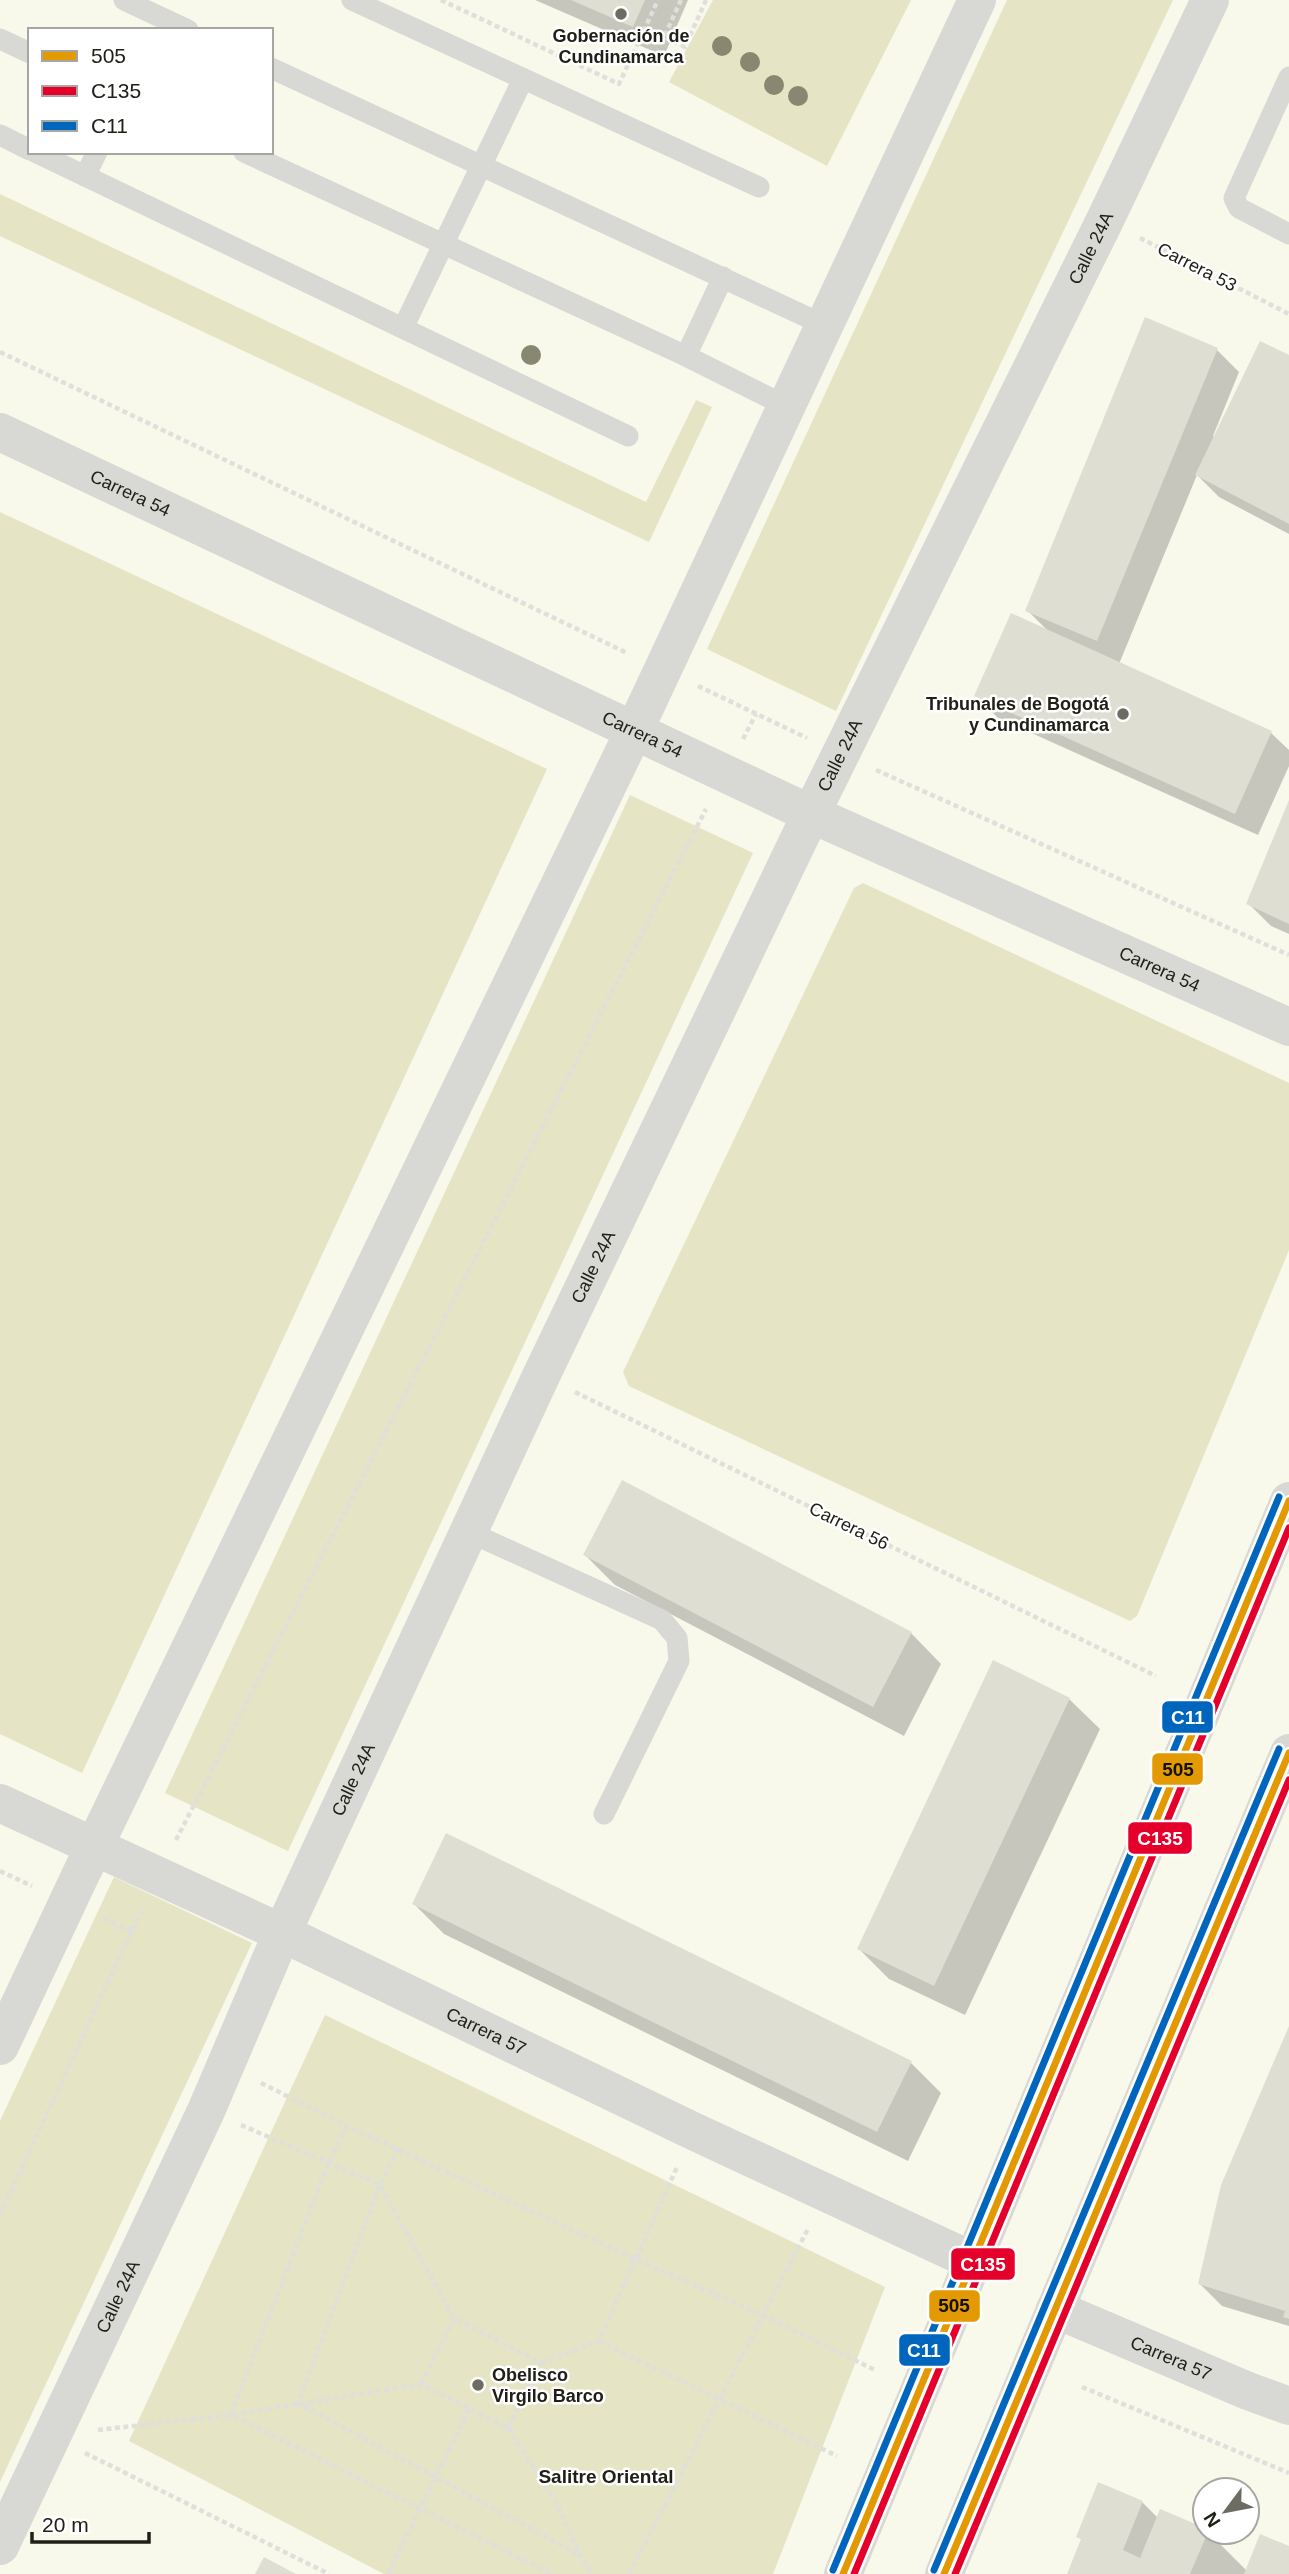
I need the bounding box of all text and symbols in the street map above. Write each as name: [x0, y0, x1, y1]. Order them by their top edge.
marker: Gobernación de Cundinamarca: [613, 6, 629, 22]
place label: Gobernación de Cundinamarca: [552, 26, 690, 67]
legend: [28, 28, 273, 154]
text: 505: [91, 44, 126, 67]
text: C135: [91, 79, 141, 102]
text: C11: [91, 114, 128, 137]
street label: Calle 24A: [1065, 209, 1117, 288]
street label: Carrera 53: [1154, 239, 1240, 295]
street label: Carrera 54: [87, 466, 173, 521]
place label: Tribunales de Bogotá y Cundinamarca: [926, 694, 1110, 735]
marker: Tribunales de Bogotá y Cundinamarca: [1115, 706, 1131, 722]
street label: Carrera 54: [599, 707, 686, 762]
street label: Calle 24A: [814, 716, 866, 795]
street label: Carrera 54: [1116, 943, 1203, 996]
street label: Calle 24A: [567, 1228, 619, 1307]
street label: Carrera 56: [806, 1498, 892, 1554]
line badge: C11: [1161, 1700, 1214, 1734]
text: C11: [1171, 1707, 1205, 1728]
street label: Calle 24A: [328, 1740, 379, 1819]
line badge: 505: [1151, 1752, 1204, 1786]
text: 505: [1162, 1759, 1194, 1780]
line badge: C135: [1127, 1821, 1193, 1855]
text: C135: [1137, 1828, 1183, 1849]
street label: Carrera 57: [443, 2004, 529, 2059]
line badge: C135: [950, 2247, 1016, 2281]
text: C135: [960, 2254, 1006, 2275]
street label: Calle 24A: [92, 2257, 144, 2336]
line badge: 505: [928, 2289, 981, 2323]
text: 505: [938, 2295, 970, 2316]
street label: Carrera 57: [1127, 2332, 1214, 2384]
line badge: C11: [898, 2333, 951, 2367]
text: C11: [907, 2340, 941, 2361]
place label: Obelisco Virgilo Barco: [492, 2365, 604, 2406]
marker: Obelisco Virgilo Barco: [470, 2377, 486, 2393]
district label: Salitre Oriental: [538, 2466, 674, 2487]
north arrow: [1191, 2476, 1261, 2546]
scale bar: [32, 2500, 149, 2544]
text: N: [1199, 2508, 1225, 2531]
text: 20 m: [42, 2513, 89, 2536]

